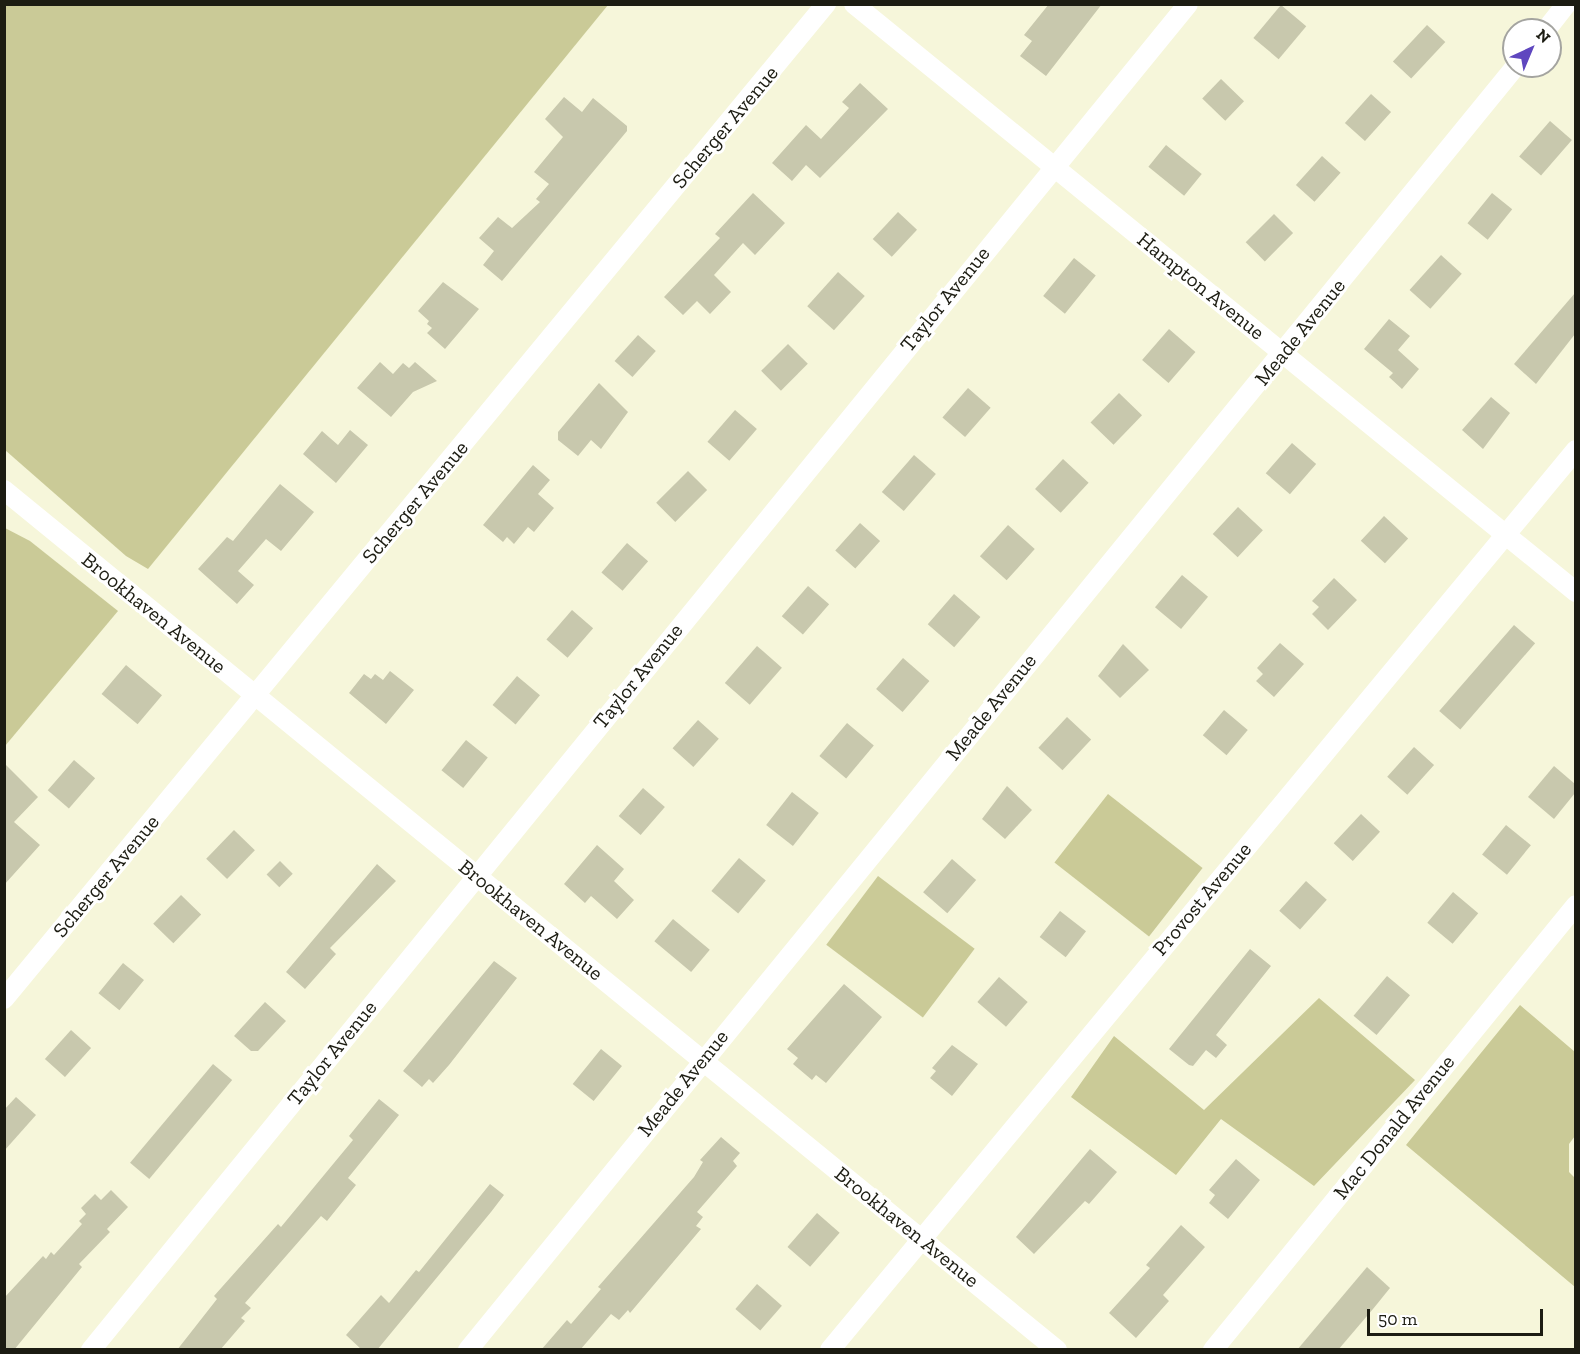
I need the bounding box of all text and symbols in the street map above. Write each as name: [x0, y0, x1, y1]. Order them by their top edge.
north arrow: [1502, 18, 1562, 78]
text: N: [1532, 25, 1554, 47]
street label: Scherger Avenue: [666, 60, 784, 194]
street label: Hampton Avenue: [1132, 227, 1270, 345]
street label: Taylor Avenue: [895, 241, 995, 357]
street label: Meade Avenue: [1249, 273, 1351, 391]
street label: Scherger Avenue: [356, 435, 474, 569]
street label: Brookhaven Avenue: [77, 547, 231, 679]
street label: Taylor Avenue: [588, 618, 688, 734]
street label: Meade Avenue: [940, 648, 1042, 766]
street label: Scherger Avenue: [47, 809, 165, 943]
street label: Provost Avenue: [1147, 837, 1257, 961]
street label: Brookhaven Avenue: [454, 854, 608, 986]
street label: Taylor Avenue: [282, 995, 382, 1111]
street label: Meade Avenue: [632, 1024, 734, 1142]
street label: Mac Donald Avenue: [1328, 1049, 1460, 1205]
street label: Brookhaven Avenue: [830, 1161, 984, 1293]
scale bar: [1370, 1297, 1546, 1335]
text: 50 m: [1378, 1308, 1417, 1330]

